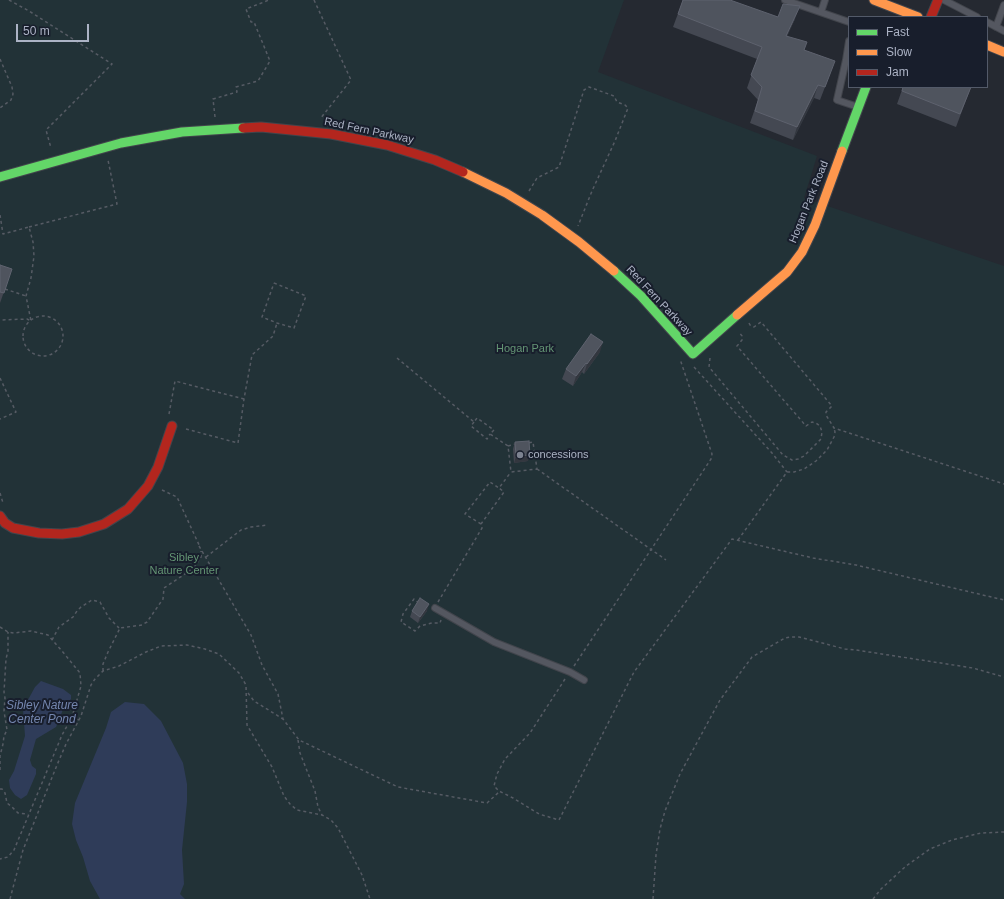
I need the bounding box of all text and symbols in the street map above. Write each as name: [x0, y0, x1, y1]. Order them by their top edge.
scale bar: [18, 16, 91, 42]
legend: [848, 16, 988, 88]
text: 50 m: [23, 24, 50, 38]
text: Fast: [886, 25, 909, 39]
text: Slow: [886, 45, 912, 59]
text: Jam: [886, 65, 909, 79]
street label: Red Fern Parkway: [323, 115, 415, 147]
street label: Hogan Park Road: [787, 159, 831, 245]
street label: Red Fern Parkway: [623, 263, 695, 339]
park label: Hogan Park: [496, 342, 554, 356]
place label: concessions: [528, 448, 589, 462]
marker: concessions: [515, 450, 525, 460]
park label: Sibley Nature Center: [149, 551, 219, 577]
water label: Sibley Nature Center Pond: [6, 699, 78, 727]

